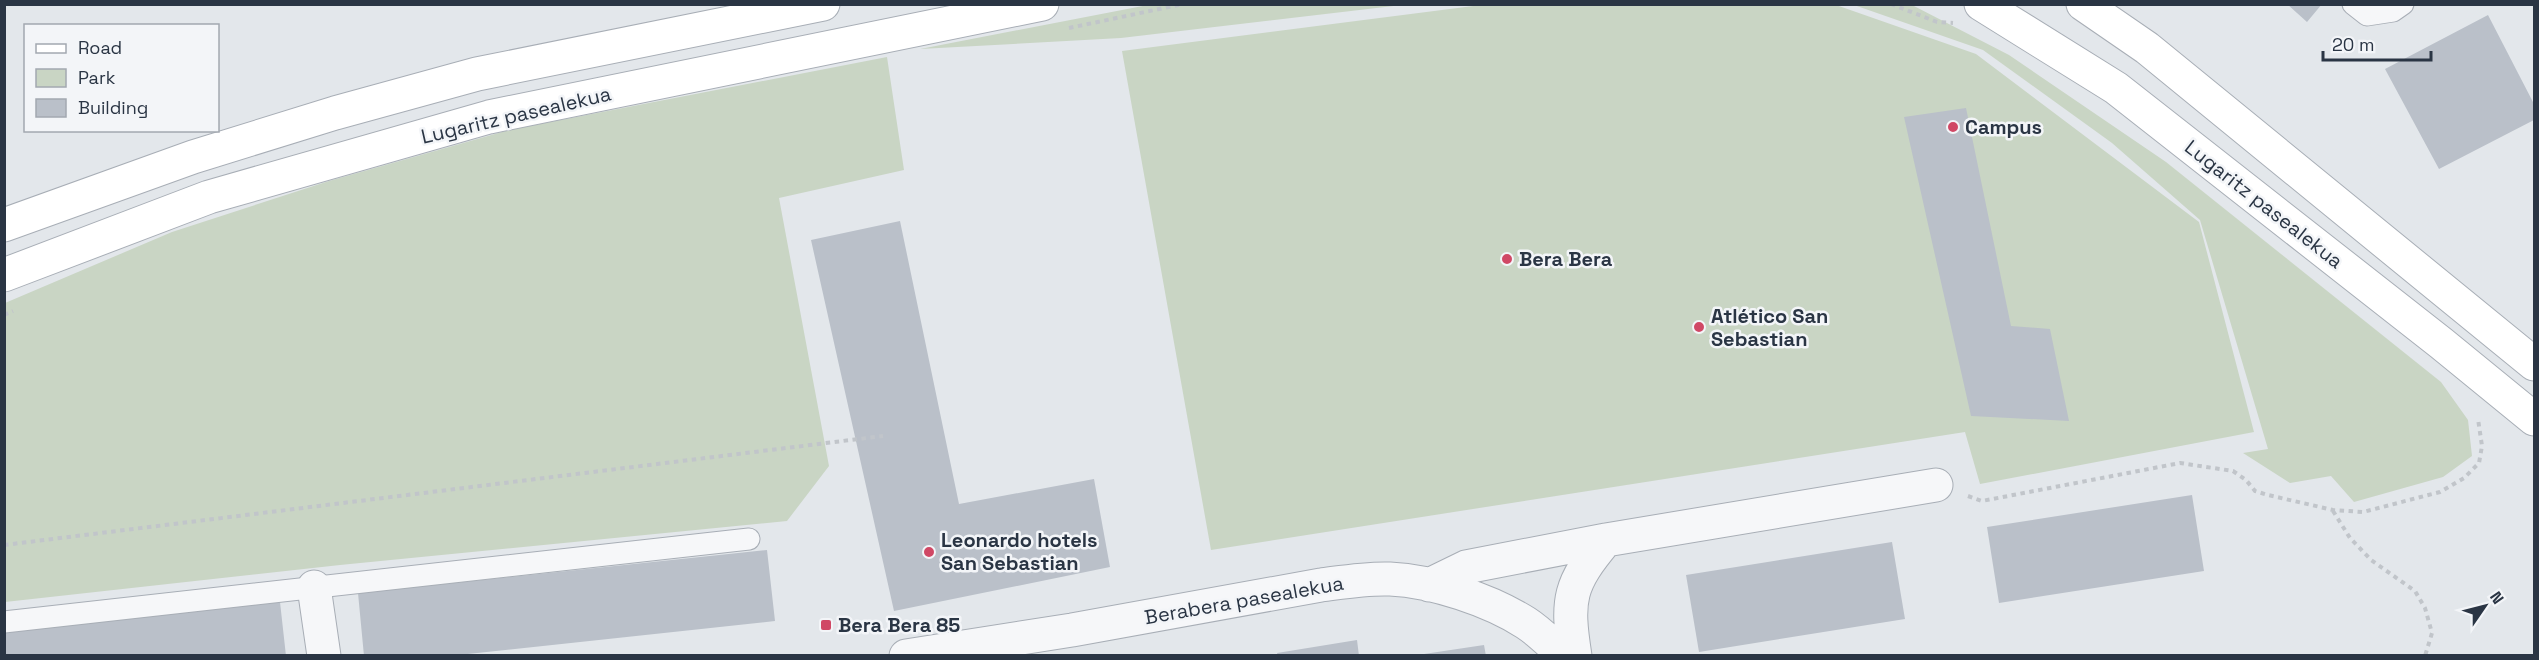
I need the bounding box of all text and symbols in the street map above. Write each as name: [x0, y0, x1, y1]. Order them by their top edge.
legend: [24, 24, 219, 132]
scale bar: [2323, 24, 2431, 62]
text: 20 m: [2332, 33, 2375, 56]
text: Road: [78, 36, 122, 59]
text: Park: [78, 66, 116, 89]
street label: Lugaritz pasealekua: [419, 81, 613, 149]
text: Building: [78, 96, 148, 119]
place label: Campus: [1965, 114, 2042, 140]
marker: Campus: [1946, 120, 1960, 134]
street label: Lugaritz pasealekua: [2180, 134, 2348, 274]
place label: Bera Bera: [1519, 246, 1613, 272]
marker: Bera Bera: [1500, 252, 1514, 266]
place label: Atlético San Sebastian: [1711, 303, 1828, 352]
marker: Atlético San Sebastian: [1692, 320, 1706, 334]
place label: Leonardo hotels San Sebastian: [941, 527, 1097, 576]
marker: Leonardo hotels San Sebastian: [922, 545, 936, 559]
street label: Berabera pasealekua: [1142, 570, 1346, 630]
north arrow: [2455, 576, 2515, 636]
text: N: [2485, 587, 2509, 608]
place label: Bera Bera 85: [838, 612, 960, 638]
marker: Bera Bera 85: [819, 618, 833, 632]

